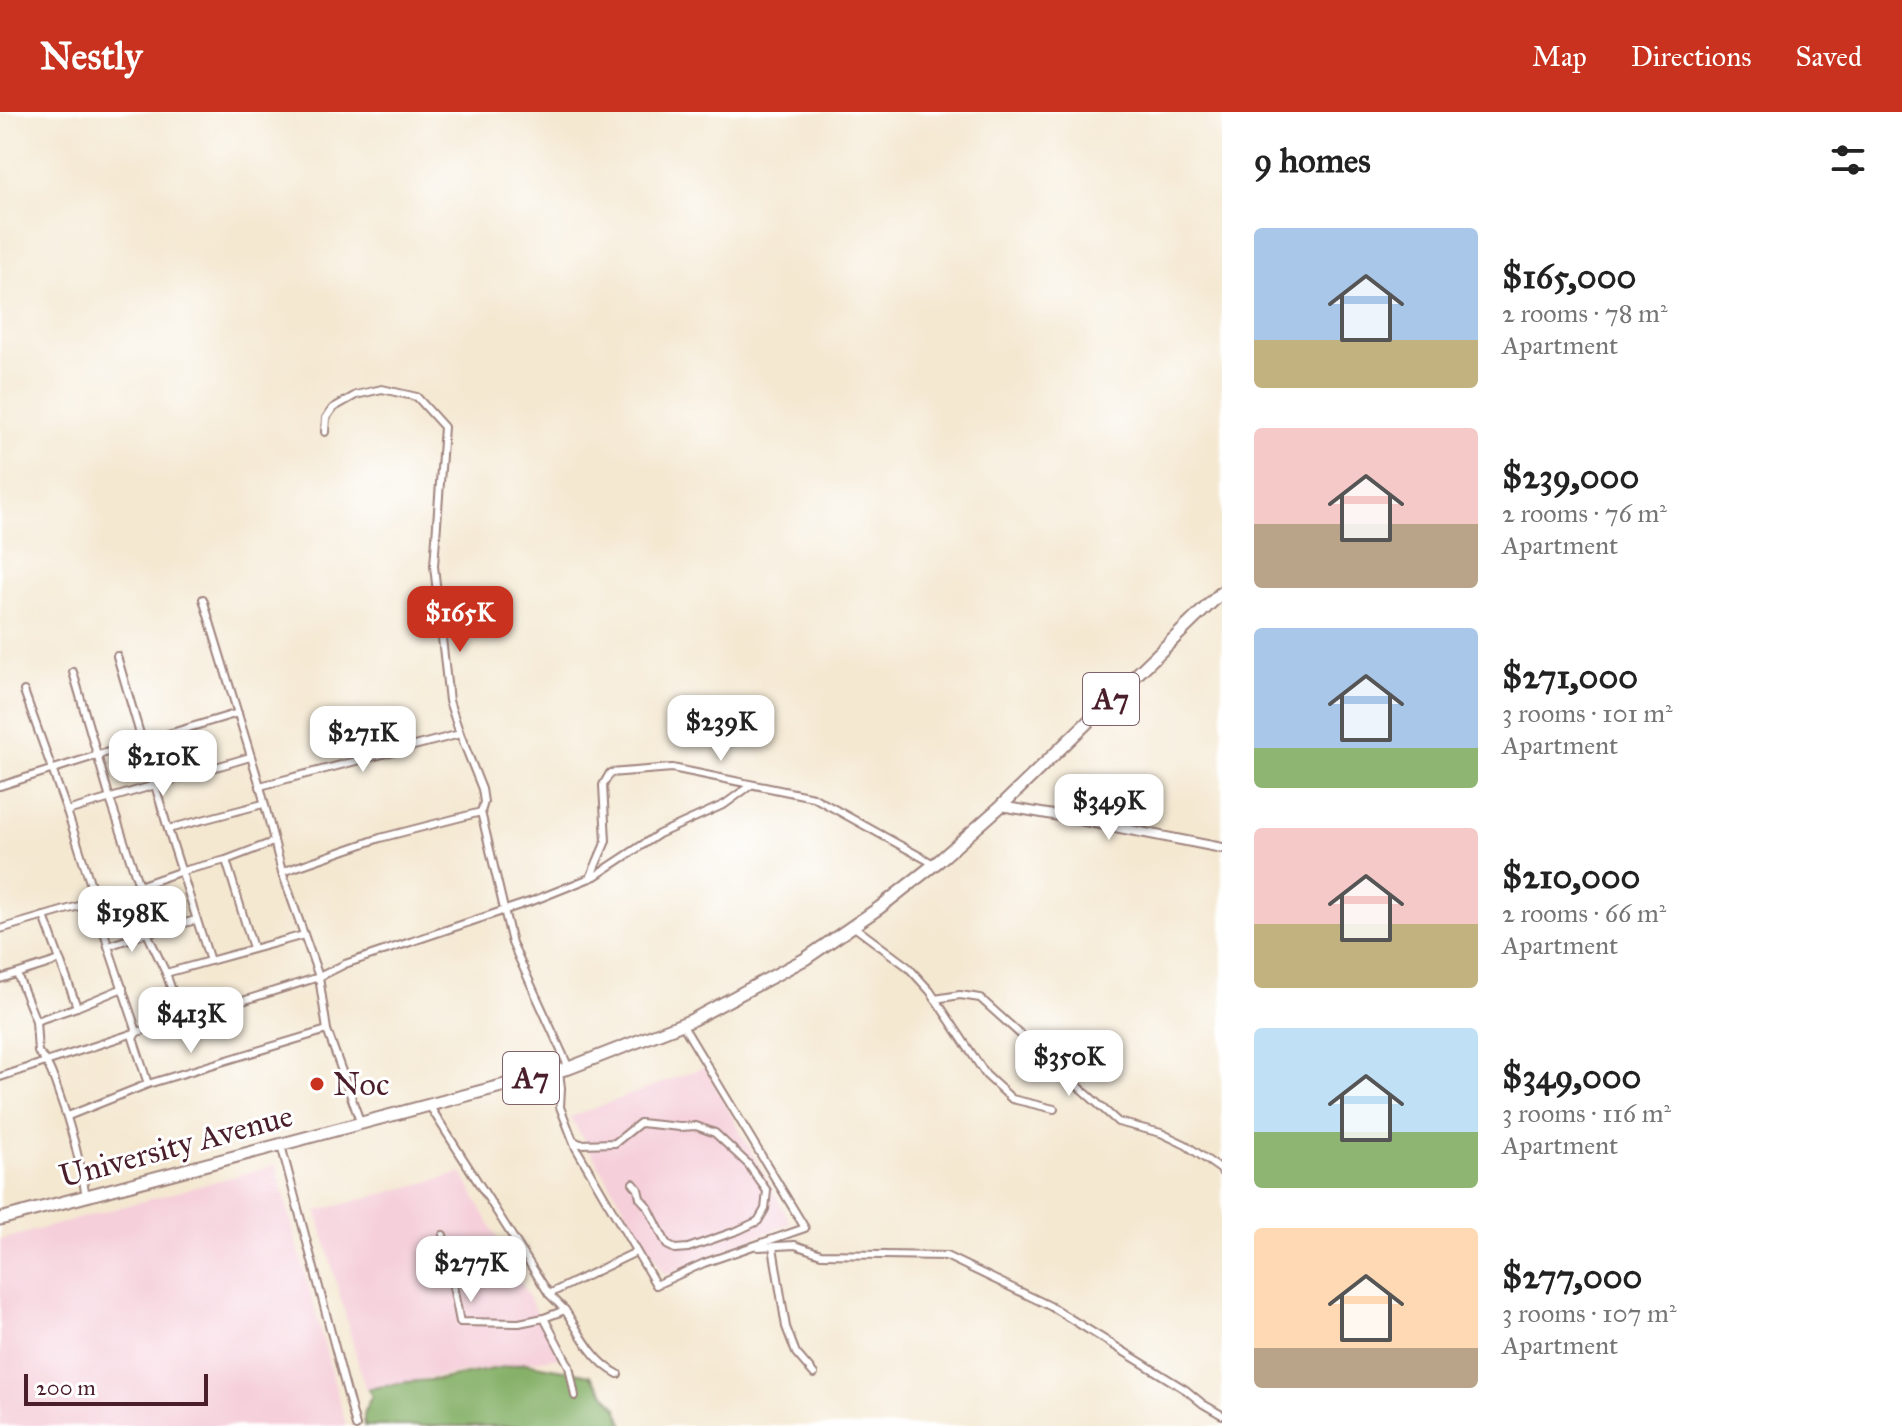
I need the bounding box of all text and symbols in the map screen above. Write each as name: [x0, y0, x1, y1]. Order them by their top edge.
text: Nestly: [40, 33, 142, 79]
text: Map: [1532, 39, 1587, 74]
text: Directions: [1631, 39, 1752, 74]
text: Saved: [1796, 39, 1862, 74]
icon: filters: [1826, 138, 1870, 182]
text: 9 homes: [1254, 140, 1371, 181]
text: $165,000: [1502, 256, 1636, 297]
icon: home: [1318, 260, 1414, 356]
text: 2 rooms · 78 m²: [1502, 297, 1667, 329]
text: Apartment: [1502, 329, 1618, 361]
text: $239,000: [1502, 456, 1639, 497]
icon: home: [1318, 460, 1414, 556]
text: 2 rooms · 76 m²: [1502, 497, 1667, 529]
text: Apartment: [1502, 529, 1618, 561]
pin: $165K: [404, 586, 516, 654]
text: $165K: [425, 596, 495, 628]
text: $271,000: [1502, 656, 1638, 697]
icon: home: [1318, 660, 1414, 756]
road number: A7: [1083, 673, 1139, 725]
pin: $239K: [665, 695, 777, 763]
text: 3 rooms · 101 m²: [1502, 697, 1673, 729]
text: $239K: [685, 705, 757, 737]
pin: $271K: [307, 706, 419, 774]
text: $271K: [328, 716, 398, 748]
text: Apartment: [1502, 729, 1618, 761]
pin: $210K: [107, 730, 219, 798]
text: $210K: [127, 740, 199, 772]
pin: $349K: [1053, 774, 1165, 842]
text: $349K: [1073, 784, 1145, 816]
text: $210,000: [1502, 856, 1640, 897]
icon: home: [1318, 860, 1414, 956]
pin: $198K: [76, 886, 188, 954]
text: $198K: [96, 896, 168, 928]
text: 2 rooms · 66 m²: [1502, 897, 1666, 929]
text: Apartment: [1502, 929, 1618, 961]
pin: $413K: [135, 987, 247, 1055]
text: $413K: [156, 997, 226, 1029]
pin: $350K: [1013, 1030, 1125, 1098]
text: $350K: [1033, 1040, 1105, 1072]
road number: A7: [503, 1052, 559, 1104]
text: $349,000: [1502, 1056, 1641, 1097]
icon: home: [1318, 1060, 1414, 1156]
place label: Noc: [333, 1065, 389, 1104]
marker: Noc: [308, 1075, 326, 1093]
street label: University Avenue: [55, 1096, 297, 1196]
text: 3 rooms · 116 m²: [1502, 1097, 1671, 1129]
text: Apartment: [1502, 1129, 1618, 1161]
pin: $277K: [415, 1236, 527, 1304]
text: $277K: [434, 1246, 508, 1278]
text: $277,000: [1502, 1256, 1642, 1297]
icon: home: [1318, 1260, 1414, 1356]
text: 3 rooms · 107 m²: [1502, 1297, 1677, 1329]
text: Apartment: [1502, 1329, 1618, 1361]
scale bar: [24, 1370, 208, 1406]
text: 200 m: [36, 1374, 96, 1401]

